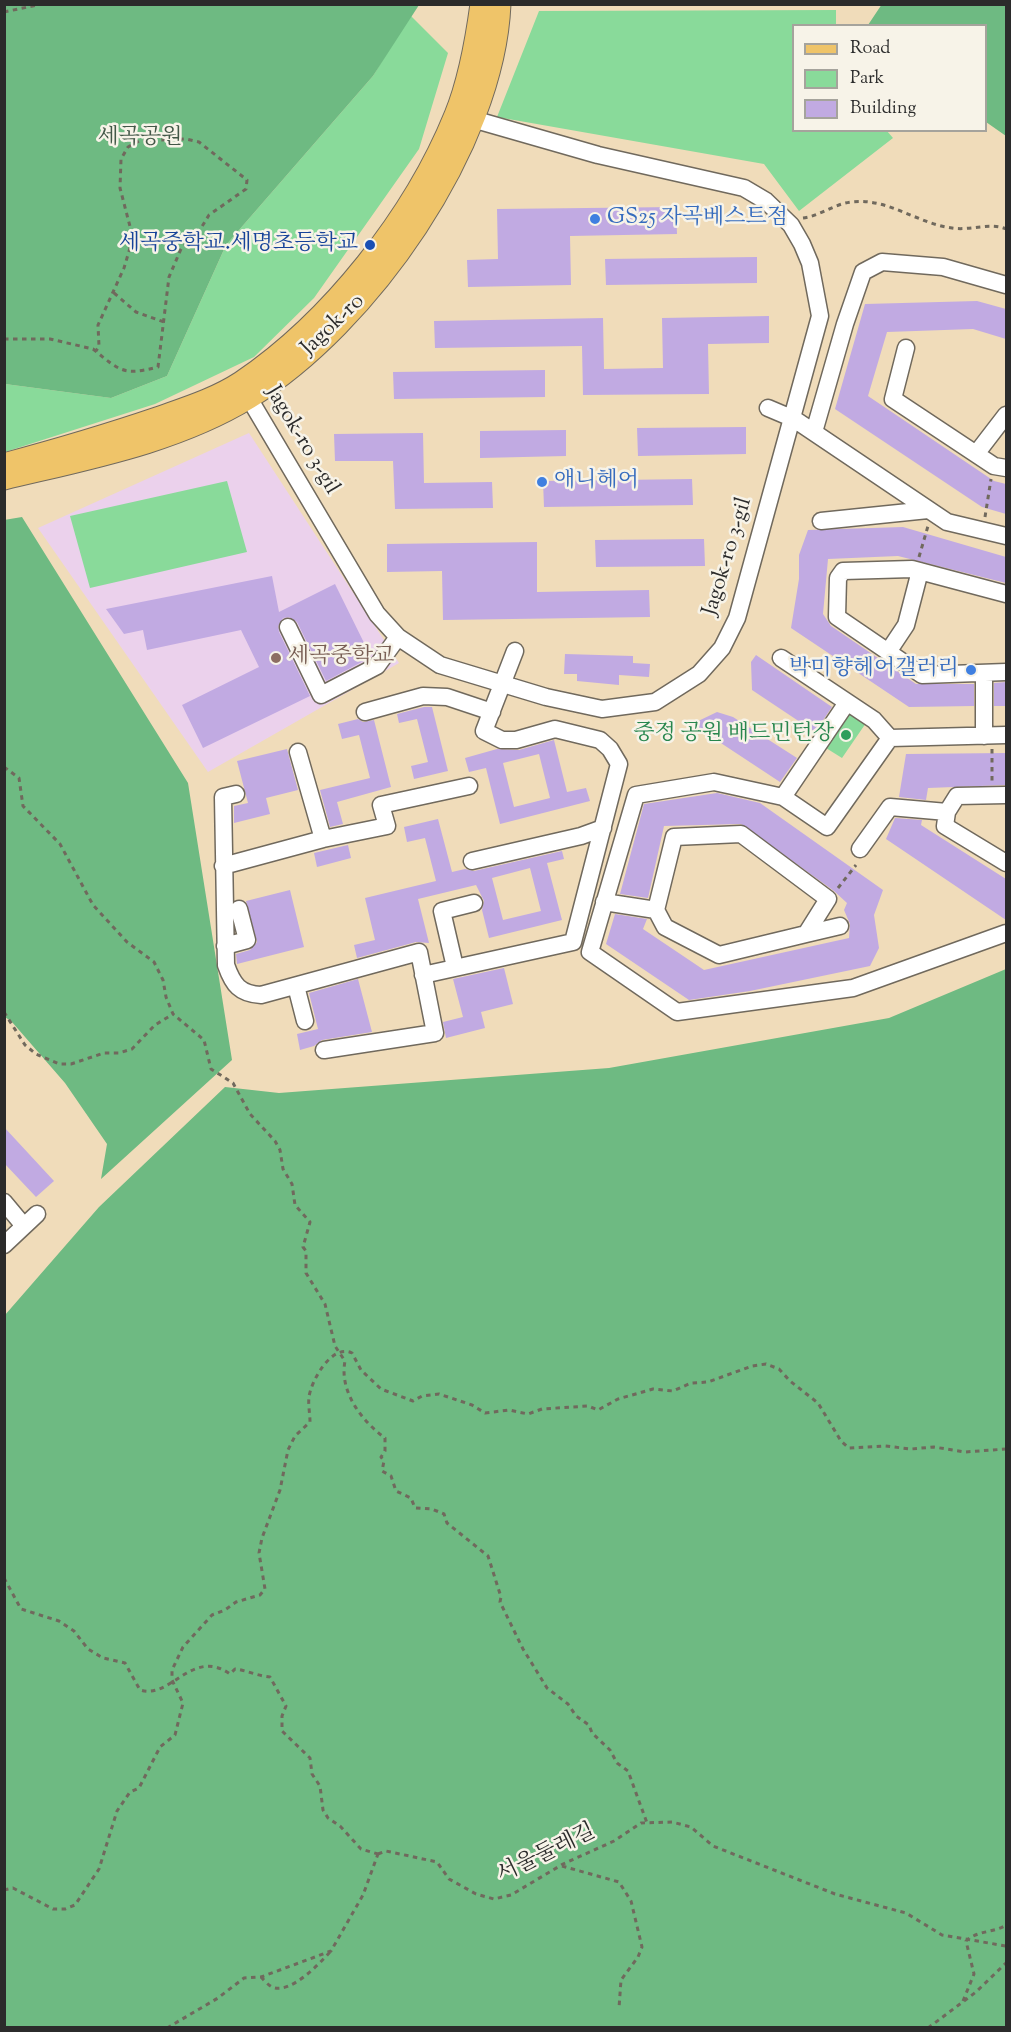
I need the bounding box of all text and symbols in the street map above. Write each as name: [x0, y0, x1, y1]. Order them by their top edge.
legend: [792, 24, 987, 132]
text: Road: [850, 36, 890, 62]
text: Park: [850, 66, 884, 92]
text: Building: [850, 96, 916, 122]
park label: 세곡공원: [97, 126, 183, 152]
place label: GS25 자곡베스트점: [607, 206, 788, 232]
marker: GS25 자곡베스트점: [588, 212, 602, 226]
place label: 세곡중학교.세명초등학교: [119, 232, 358, 258]
marker: 세곡중학교.세명초등학교: [363, 238, 377, 252]
street label: Jagok-ro: [297, 289, 371, 363]
street label: Jagok-ro 3-gil: [258, 382, 344, 500]
place label: 애니헤어: [554, 469, 639, 495]
marker: 애니헤어: [535, 475, 549, 489]
street label: Jagok-ro 3-gil: [699, 495, 759, 619]
place label: 세곡중학교: [288, 645, 394, 671]
marker: 세곡중학교: [269, 651, 283, 665]
place label: 박미향헤어갤러리: [789, 657, 959, 683]
marker: 박미향헤어갤러리: [964, 663, 978, 677]
place label: 중정 공원 배드민턴장: [633, 722, 834, 748]
marker: 중정 공원 배드민턴장: [839, 728, 853, 742]
street label: 서울둘레길: [493, 1820, 601, 1890]

